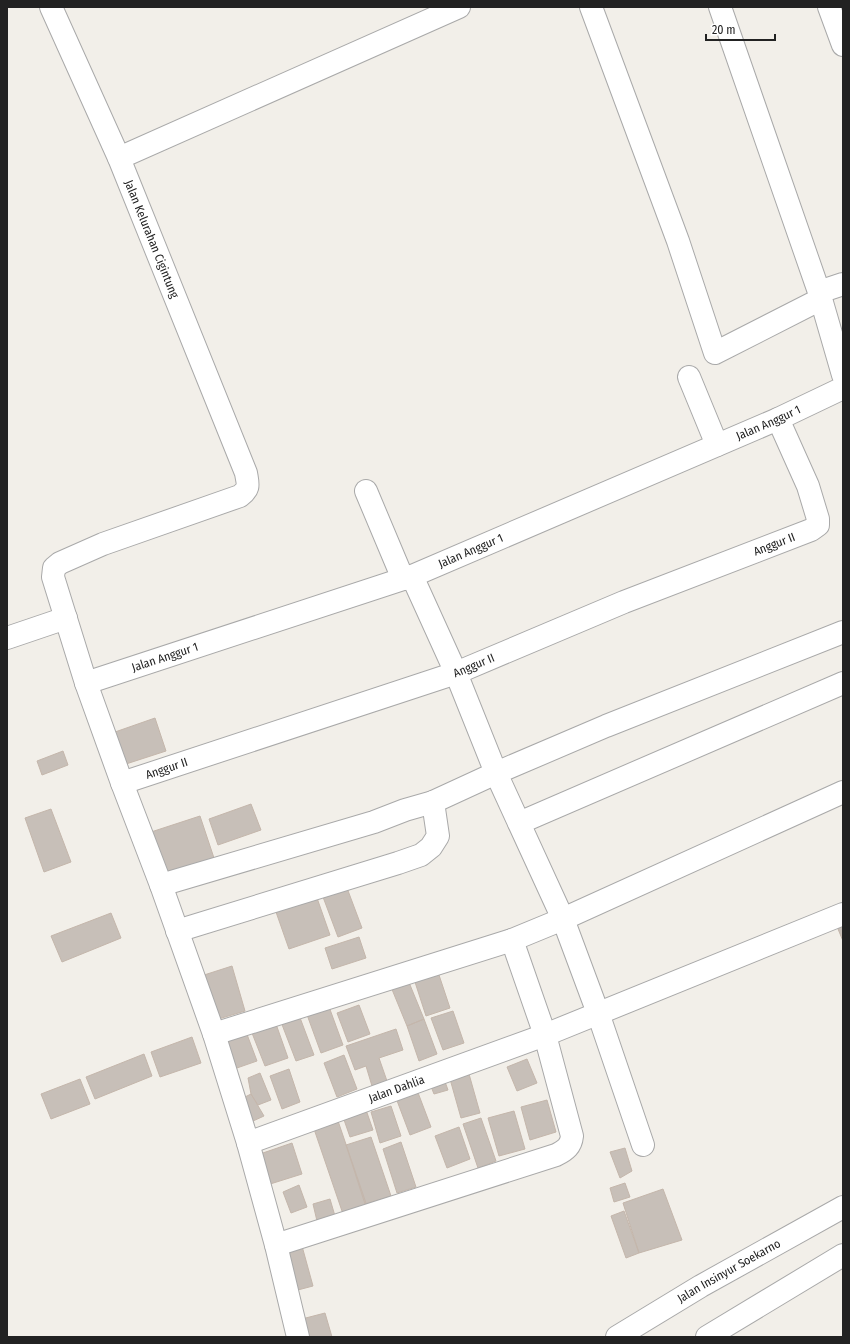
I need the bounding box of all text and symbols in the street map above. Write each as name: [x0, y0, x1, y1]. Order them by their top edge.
scale bar: [706, 16, 775, 42]
text: 20 m: [712, 23, 736, 37]
street label: Jalan Kelurahan Cigintung: [122, 178, 182, 301]
street label: Jalan Anggur 1: [734, 402, 803, 443]
street label: Anggur II: [751, 530, 797, 558]
street label: Jalan Anggur 1: [436, 531, 505, 571]
street label: Jalan Anggur 1: [130, 640, 200, 675]
street label: Anggur II: [451, 651, 497, 680]
street label: Anggur II: [144, 755, 189, 782]
street label: Jalan Dahlia: [367, 1072, 426, 1106]
street label: Jalan Insinyur Soekarno: [675, 1236, 783, 1306]

